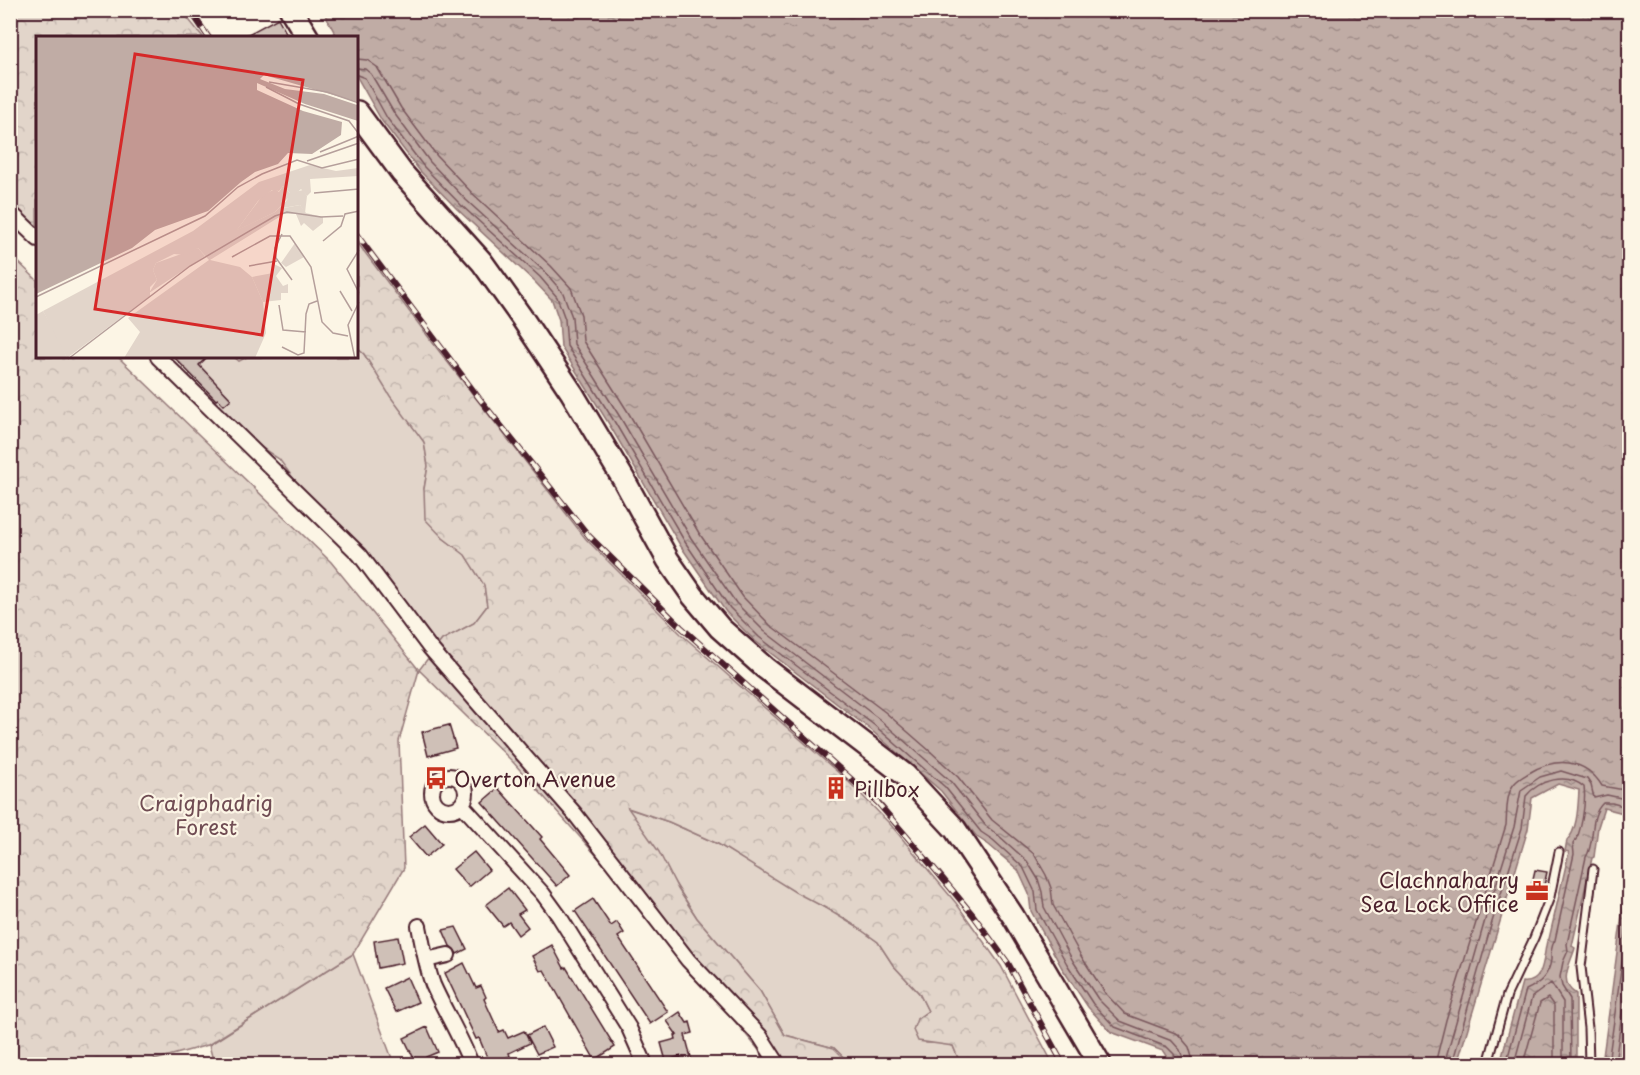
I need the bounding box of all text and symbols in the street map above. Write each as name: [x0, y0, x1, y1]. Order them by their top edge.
inset map: [36, 36, 358, 358]
place label: Overton Avenue: [454, 762, 616, 794]
bus stop icon: Overton Avenue: [423, 765, 449, 791]
place label: Pillbox: [854, 772, 920, 804]
building icon: Pillbox: [823, 775, 849, 801]
park label: Craigphadrig Forest: [139, 786, 273, 842]
place label: Clachnaharry Sea Lock Office: [1360, 863, 1519, 919]
office icon: Clachnaharry Sea Lock Office: [1524, 878, 1550, 904]

